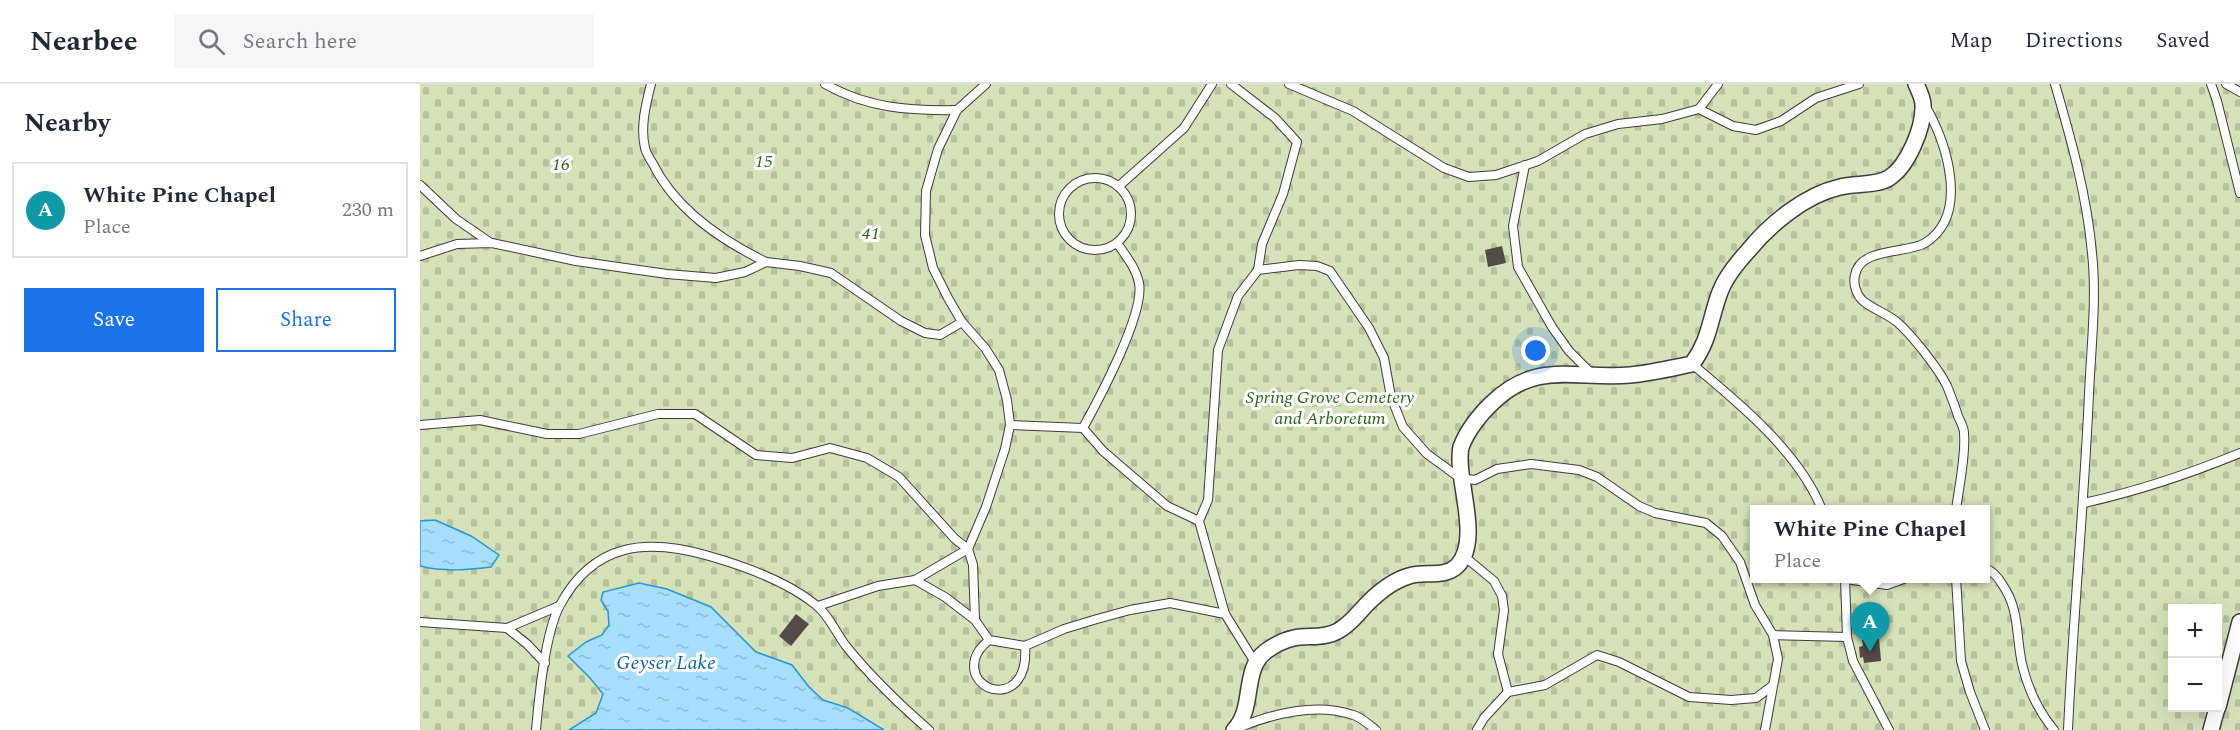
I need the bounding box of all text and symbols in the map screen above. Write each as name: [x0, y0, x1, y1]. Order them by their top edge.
search box: [174, 14, 594, 68]
text: Nearbee: [30, 20, 138, 63]
icon: search: [195, 25, 228, 58]
text: Search here: [243, 25, 357, 58]
text: Map: [1950, 25, 1992, 57]
text: Directions: [2025, 25, 2123, 57]
text: Saved: [2156, 25, 2210, 57]
text: Nearby: [24, 103, 110, 143]
park label: 15: [755, 148, 773, 175]
park label: 16: [552, 151, 570, 178]
text: White Pine Chapel: [83, 179, 276, 212]
text: A: [38, 195, 53, 225]
text: 230 m: [342, 195, 394, 225]
text: Place: [83, 212, 131, 242]
park label: 41: [861, 220, 880, 247]
button: Save: [24, 288, 204, 352]
button: Share: [216, 288, 396, 352]
your location: [1521, 336, 1550, 365]
park label: Spring Grove Cemetery and Arboretum: [1246, 384, 1414, 432]
popup: [1750, 505, 1990, 583]
text: White Pine Chapel: [1774, 513, 1966, 546]
text: Place: [1774, 546, 1821, 576]
pin: A: [1850, 602, 1890, 652]
map controls: [2168, 604, 2222, 712]
button: +: [2168, 604, 2222, 658]
water label: Geyser Lake: [616, 648, 716, 678]
button: −: [2168, 658, 2222, 712]

